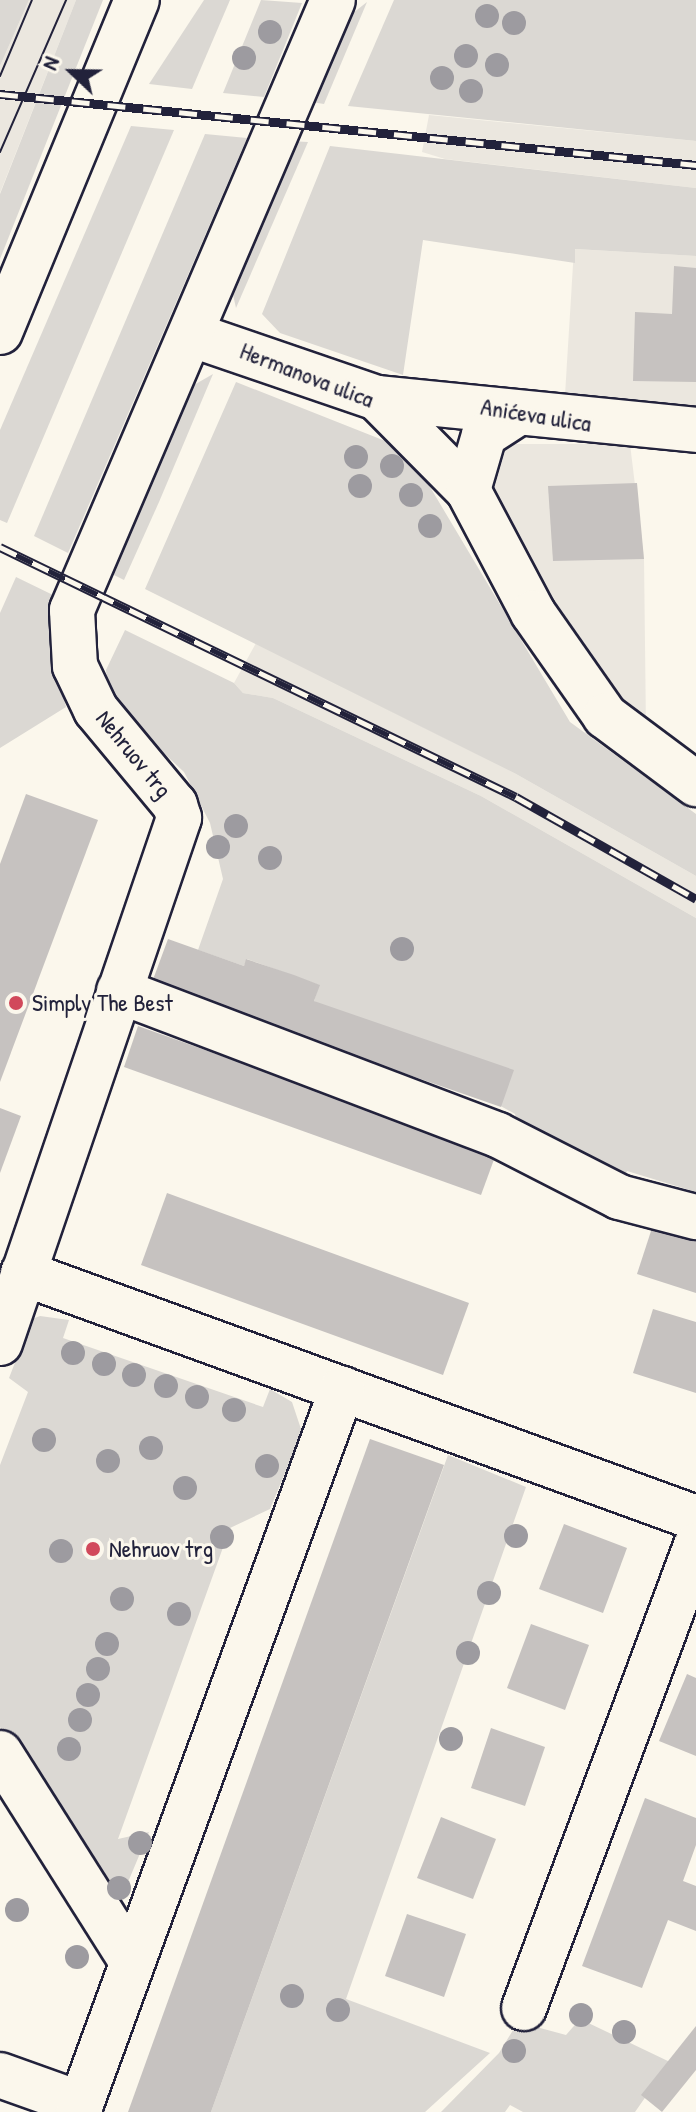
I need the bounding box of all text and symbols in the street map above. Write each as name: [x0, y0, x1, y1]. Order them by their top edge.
north arrow: [32, 32, 112, 112]
text: N: [34, 52, 66, 74]
street label: Hermanova ulica: [236, 336, 378, 414]
street label: Anićeva ulica: [479, 392, 593, 438]
street label: Nehruov trg: [90, 704, 178, 804]
place label: Simply The Best: [32, 989, 173, 1017]
marker: Simply The Best: [7, 994, 25, 1012]
place label: Nehruov trg: [109, 1535, 213, 1563]
marker: Nehruov trg: [84, 1540, 102, 1558]

